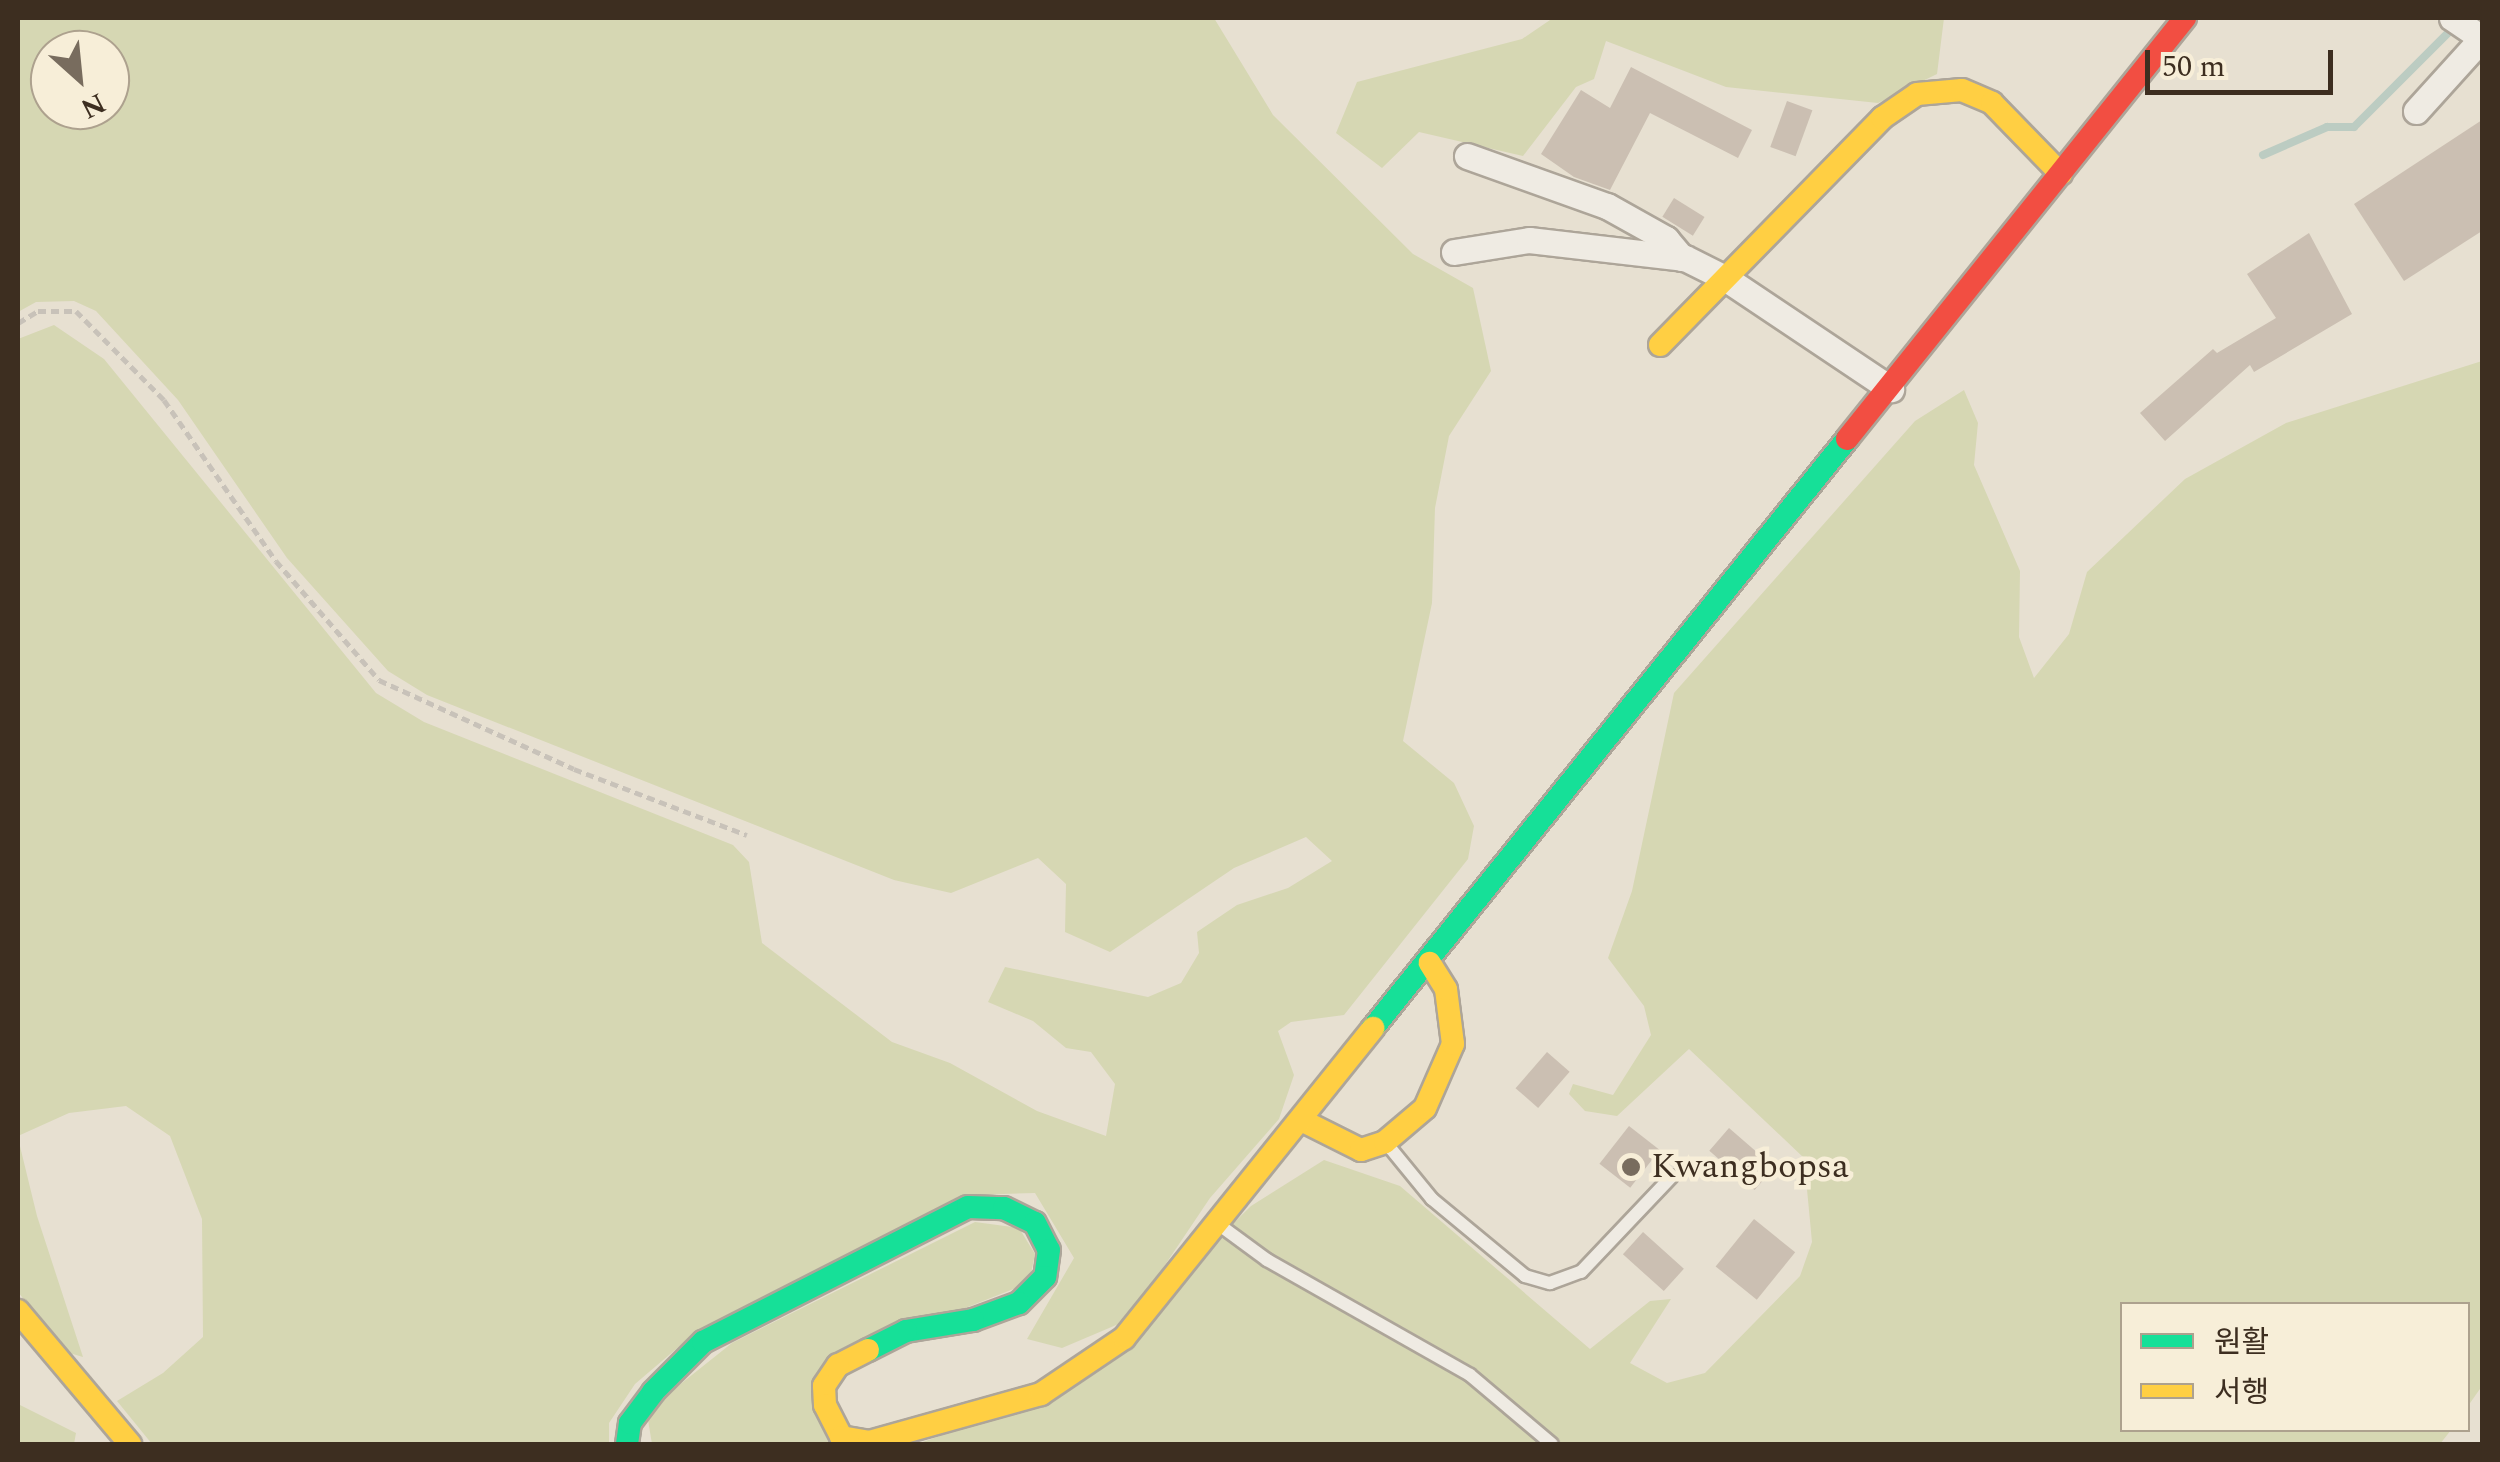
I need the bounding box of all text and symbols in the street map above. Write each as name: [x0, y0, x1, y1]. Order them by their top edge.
north arrow: [30, 30, 130, 130]
scale bar: [2150, 30, 2338, 92]
text: 50 m: [2162, 44, 2225, 90]
text: N: [73, 81, 113, 130]
place label: Kwangbopsa: [1651, 1146, 1849, 1188]
marker: Kwangbopsa: [1620, 1156, 1642, 1178]
legend: [2120, 1302, 2470, 1432]
text: 원활: [2214, 1320, 2269, 1366]
text: 서행: [2214, 1370, 2269, 1416]

